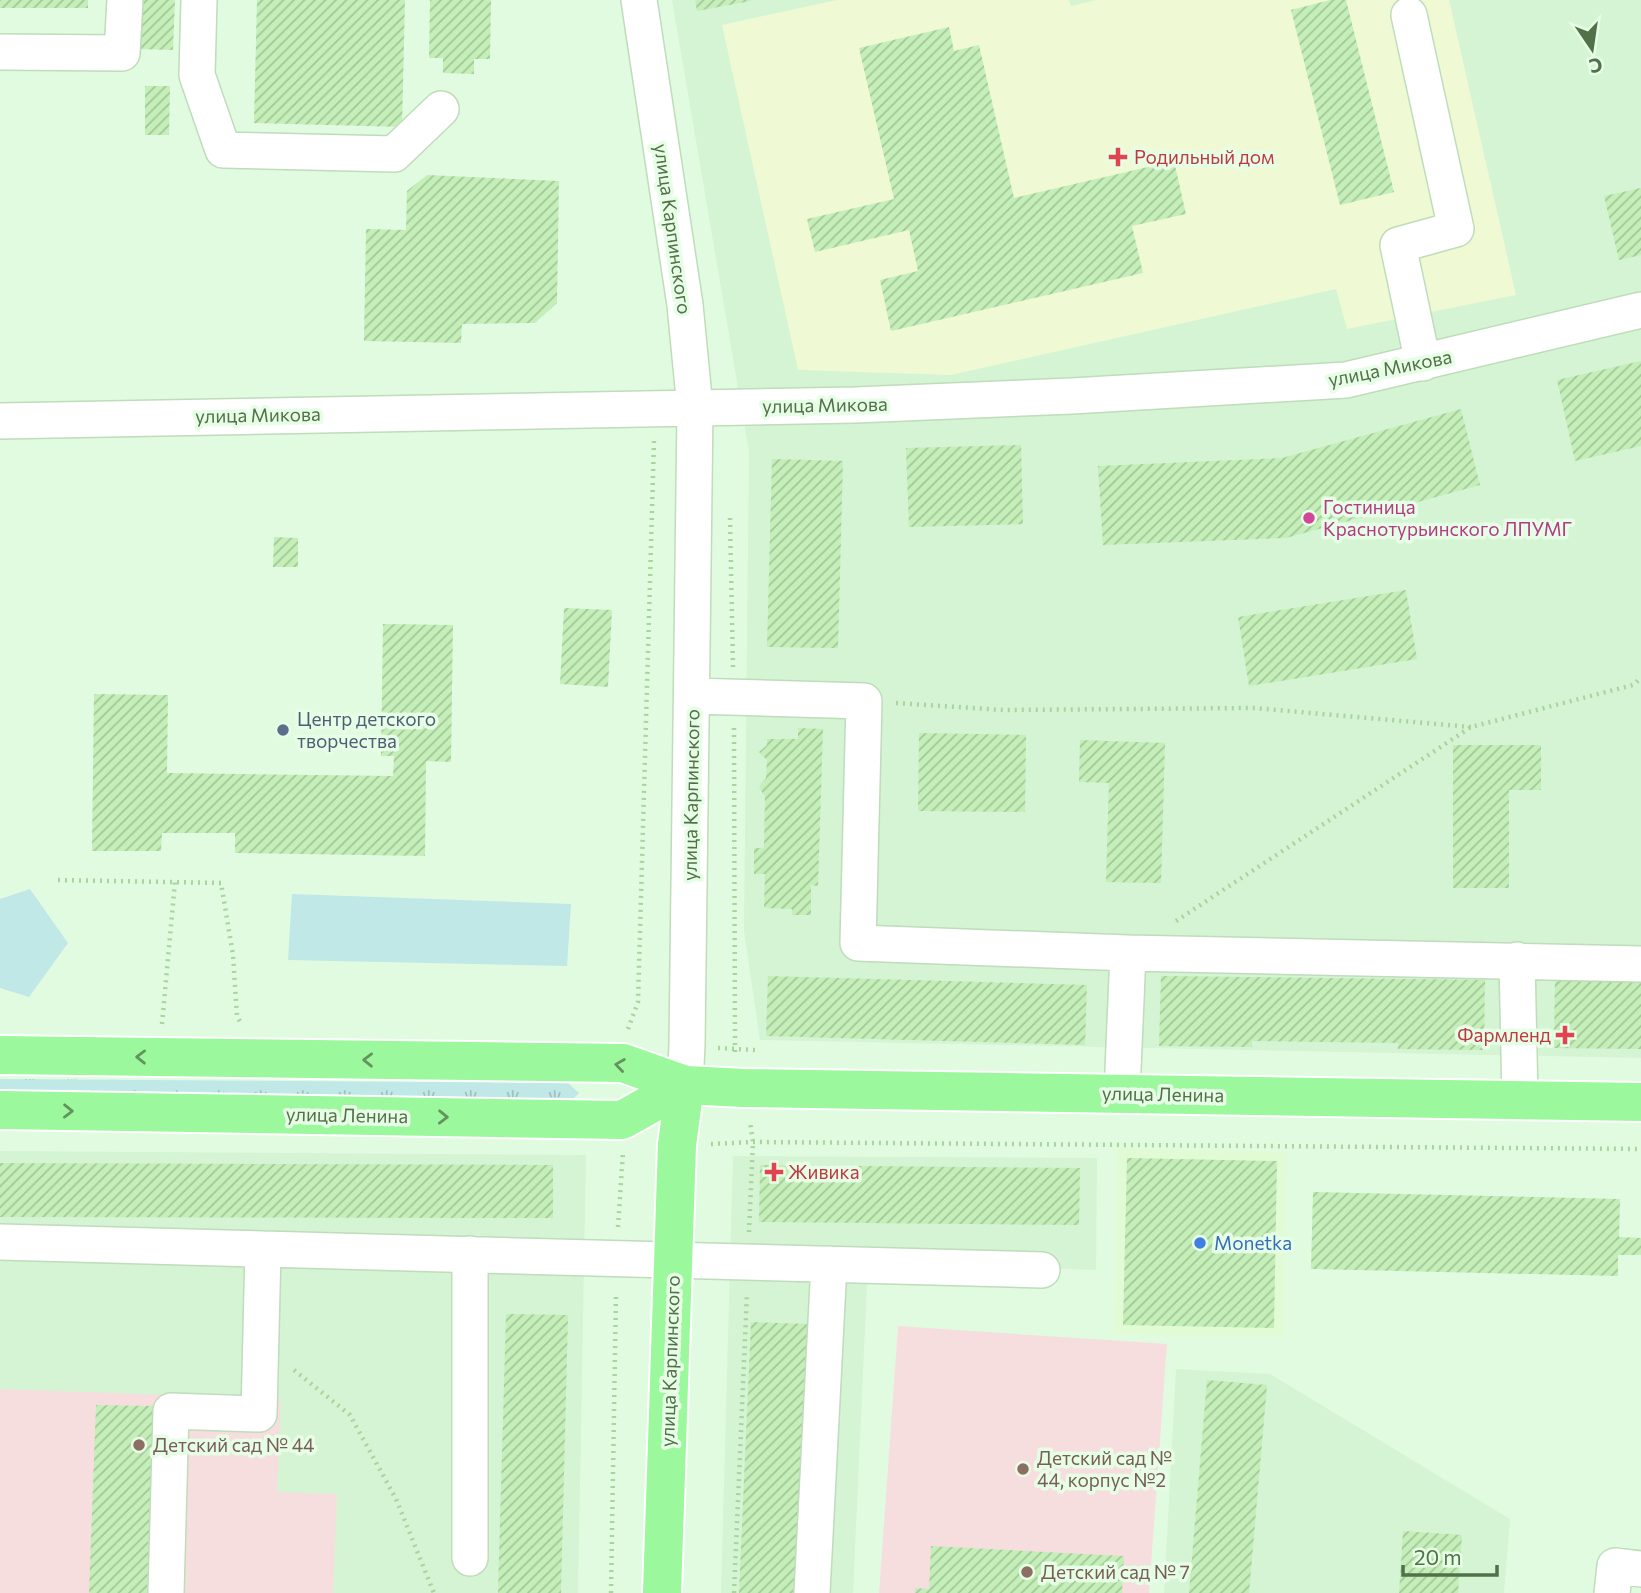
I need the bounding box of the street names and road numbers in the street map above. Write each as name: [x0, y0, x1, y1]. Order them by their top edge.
street label: улица Карпинского: [650, 142, 697, 316]
street label: улица Микова: [1326, 344, 1454, 391]
street label: улица Микова: [762, 392, 888, 417]
street label: улица Микова: [195, 402, 321, 427]
street label: улица Карпинского: [678, 709, 703, 881]
street label: улица Ленина: [1102, 1081, 1224, 1106]
street label: улица Ленина: [286, 1102, 408, 1127]
street label: улица Карпинского: [655, 1275, 684, 1447]

